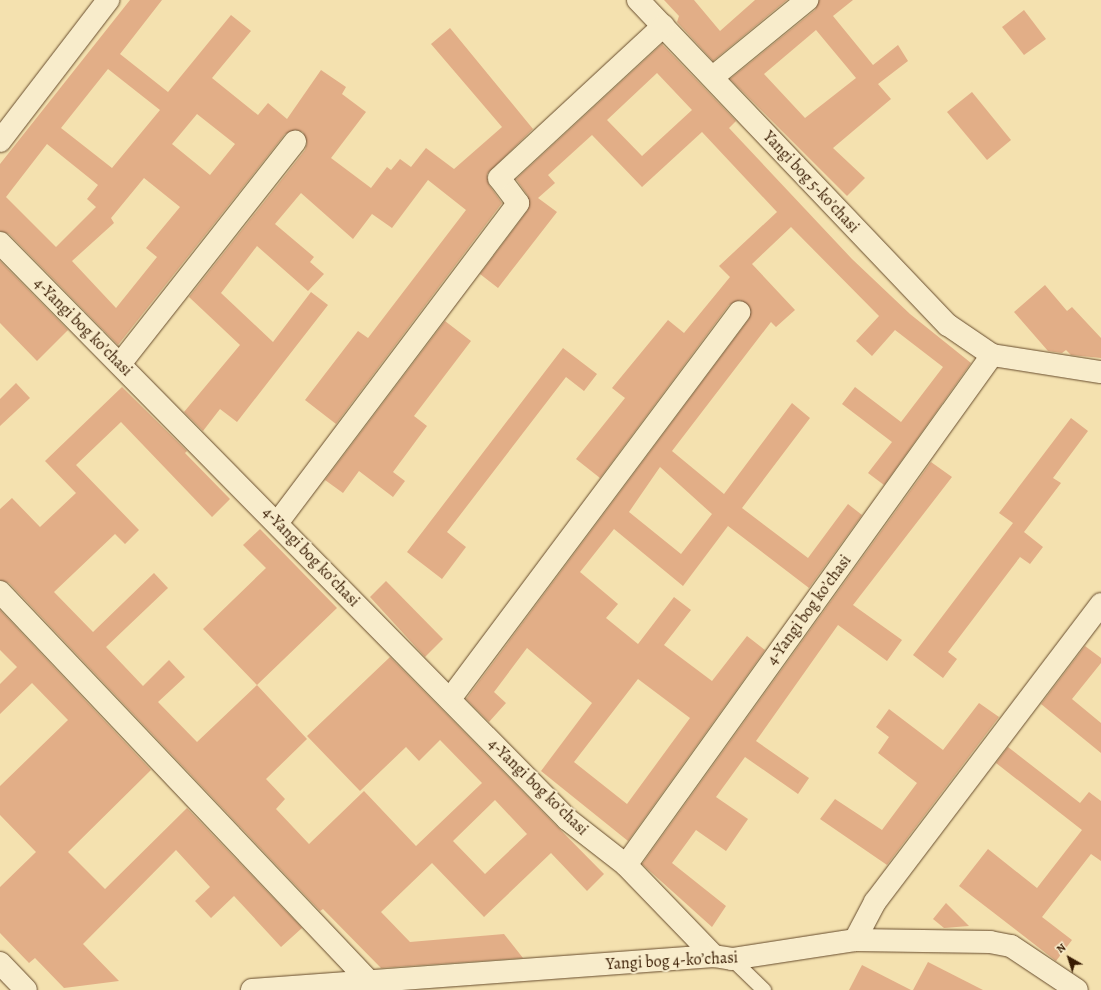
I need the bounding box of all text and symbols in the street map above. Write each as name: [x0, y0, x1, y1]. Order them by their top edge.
street label: Yangi bog 5-koʼchasi: [759, 127, 863, 237]
street label: 4-Yangi bog koʼchasi: [30, 274, 136, 380]
street label: 4-Yangi bog koʼchasi: [258, 503, 364, 611]
street label: 4-Yangi bog koʼchasi: [763, 551, 855, 669]
street label: 4-Yangi bog koʼchasi: [484, 734, 592, 840]
north arrow: [1049, 938, 1089, 978]
text: N: [1053, 940, 1069, 957]
street label: Yangi bog 4-koʼchasi: [605, 948, 739, 974]

